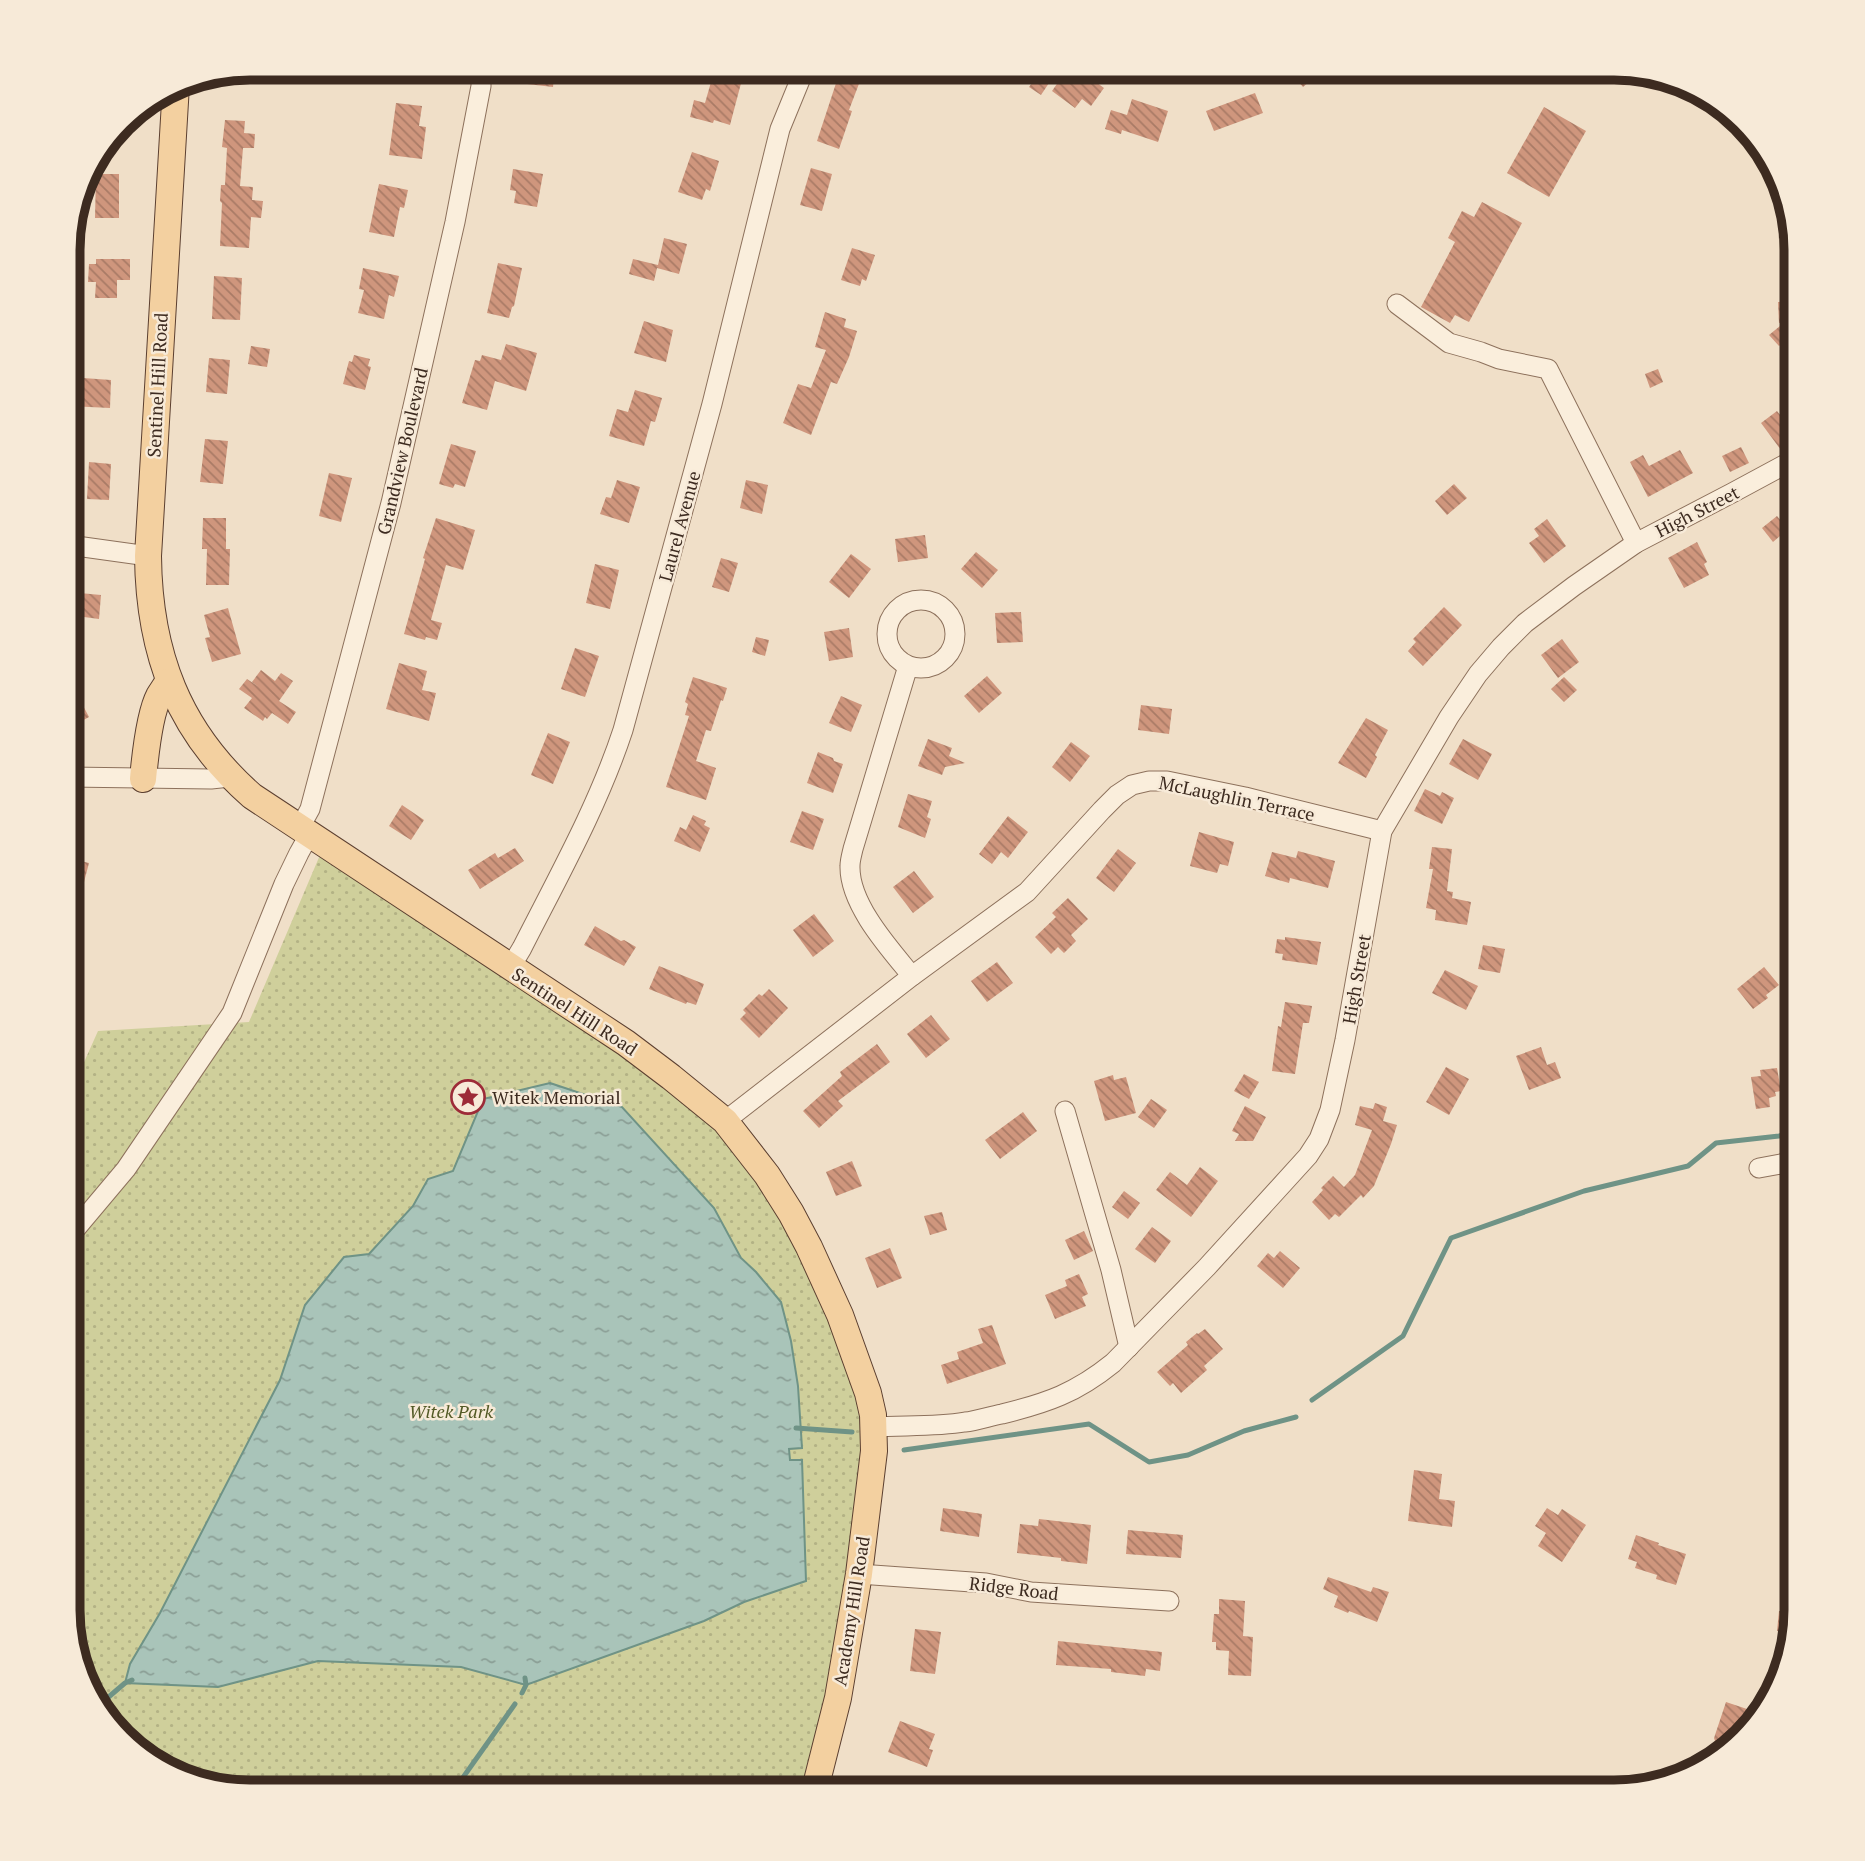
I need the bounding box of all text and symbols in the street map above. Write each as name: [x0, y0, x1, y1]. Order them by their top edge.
street label: Sentinel Hill Road: [141, 312, 173, 458]
street label: Grandview Boulevard: [371, 365, 433, 537]
street label: Laurel Avenue: [653, 468, 705, 584]
street label: High Street: [1651, 480, 1743, 542]
street label: McLaughlin Terrace: [1157, 770, 1317, 826]
street label: High Street: [1336, 932, 1376, 1026]
street label: Sentinel Hill Road: [508, 961, 642, 1061]
place icon: Witek Memorial: [449, 1078, 487, 1116]
place label: Witek Memorial: [492, 1085, 621, 1109]
park label: Witek Park: [409, 1399, 494, 1423]
street label: Academy Hill Road: [827, 1535, 875, 1687]
street label: Ridge Road: [968, 1571, 1060, 1605]

